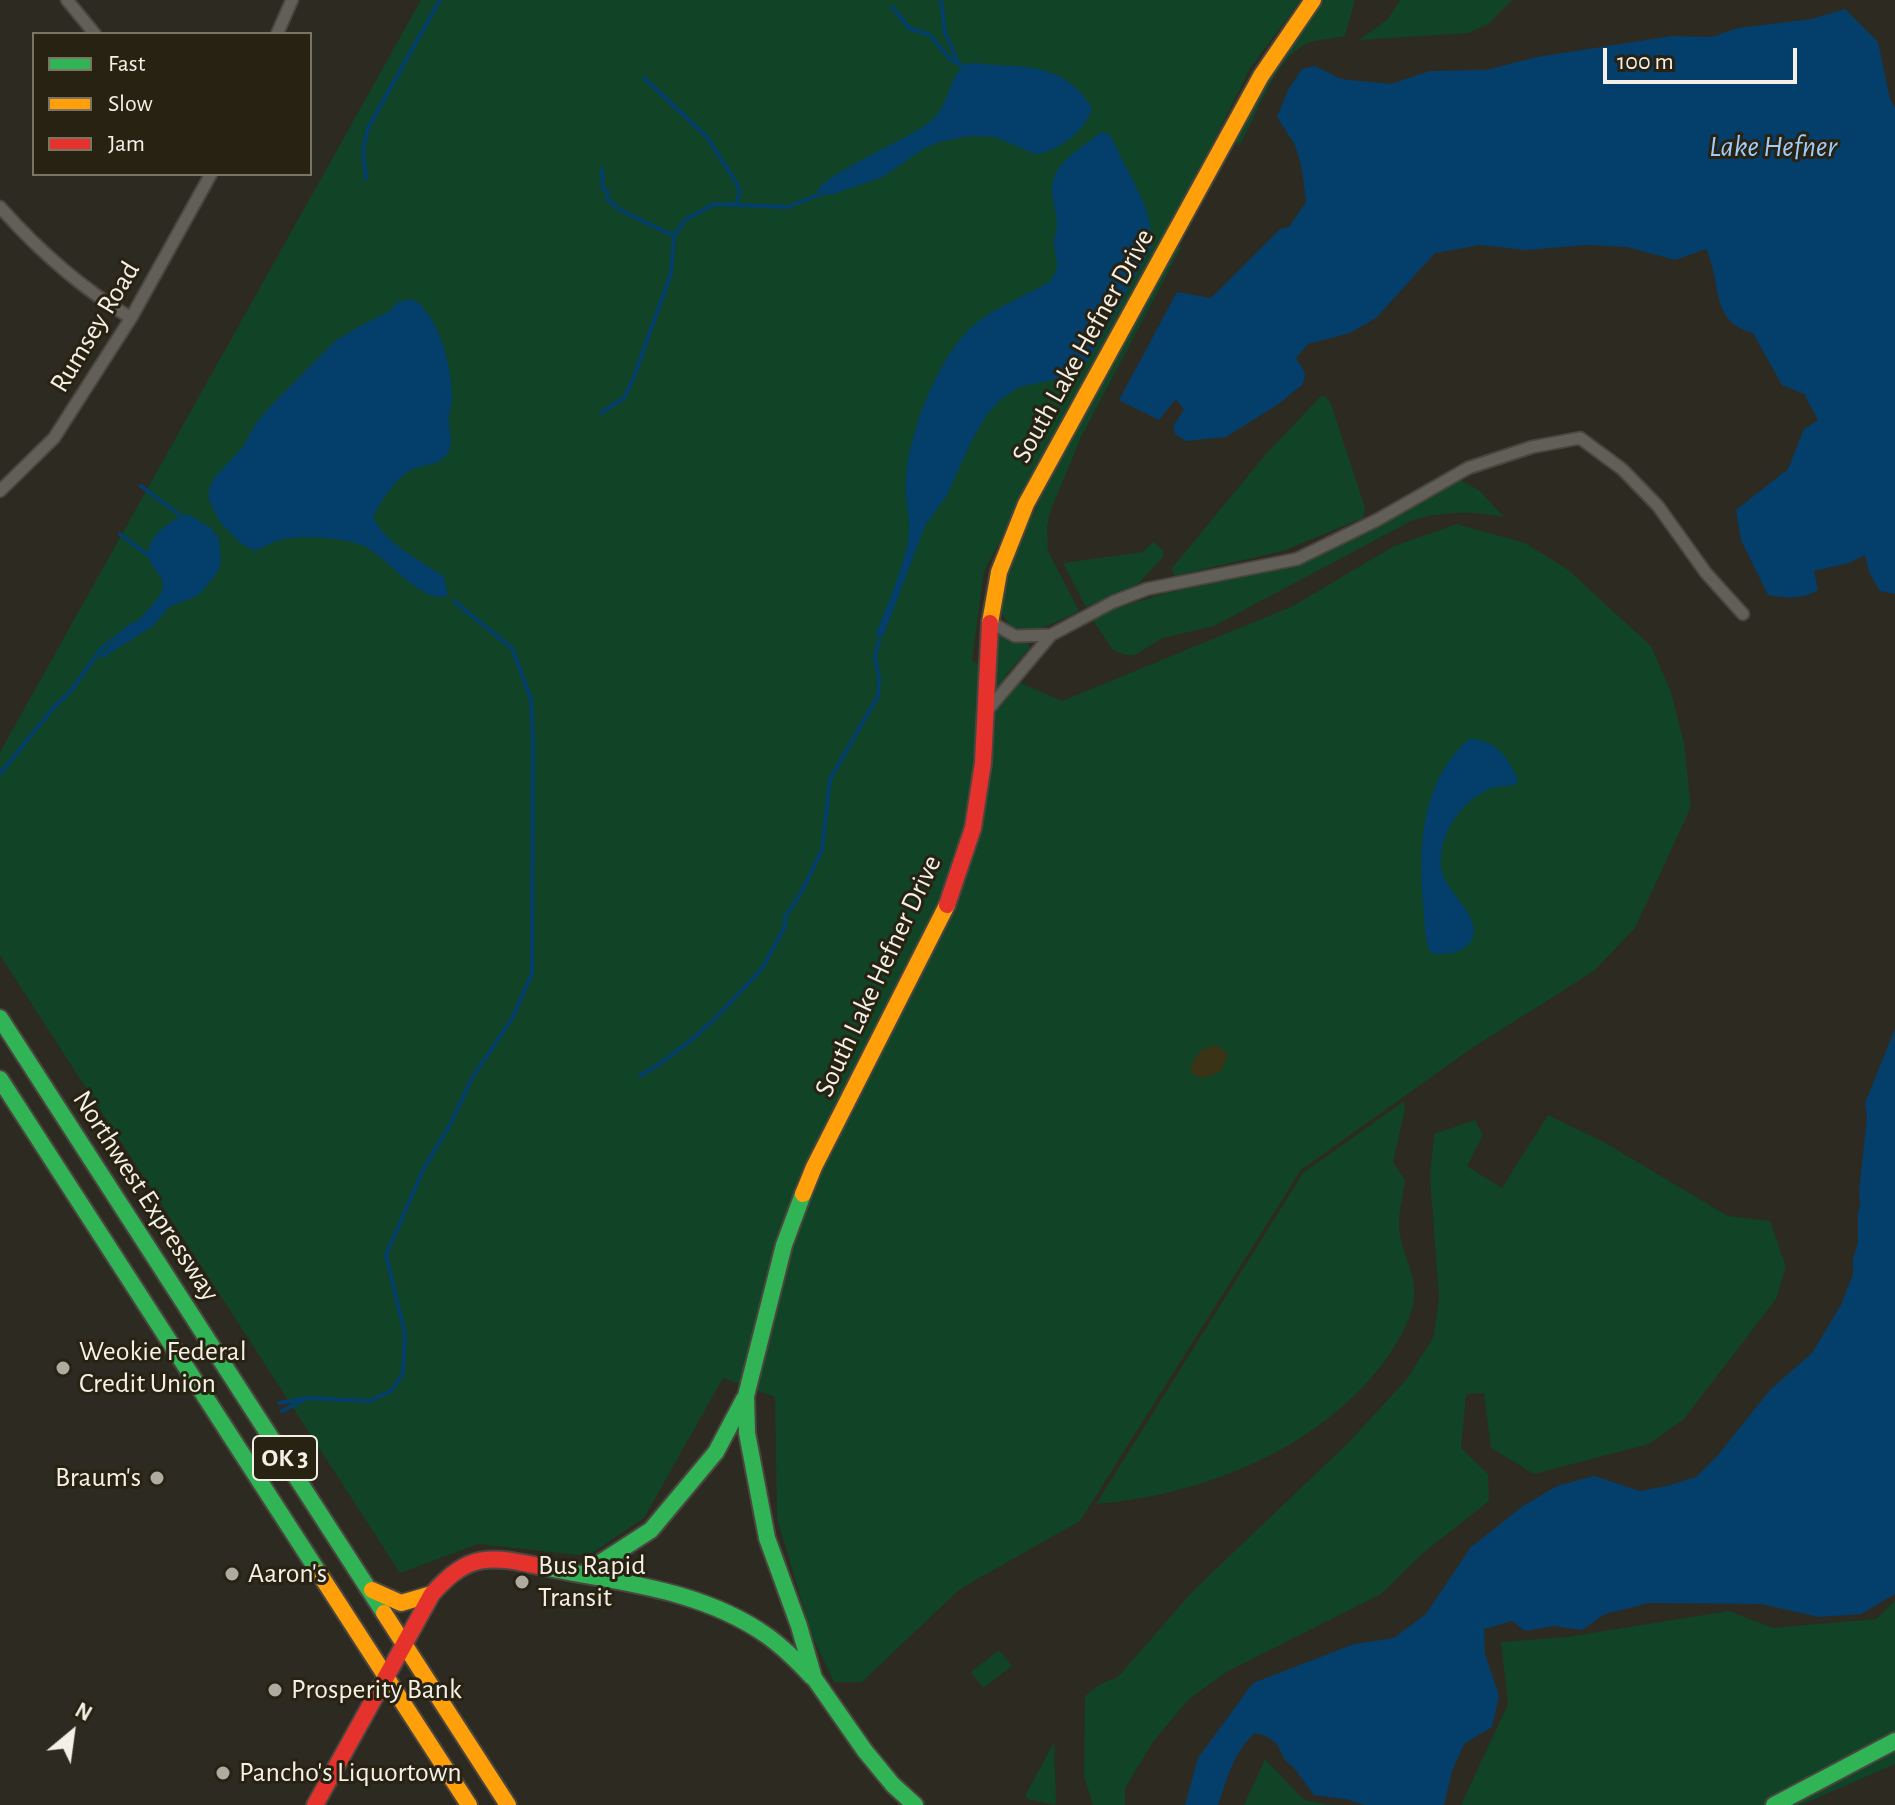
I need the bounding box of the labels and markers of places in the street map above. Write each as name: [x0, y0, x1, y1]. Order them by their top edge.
place label: Weokie Federal Credit Union: [79, 1335, 247, 1401]
marker: Weokie Federal Credit Union: [54, 1359, 72, 1377]
place label: Braum's: [55, 1461, 141, 1495]
marker: Braum's: [148, 1469, 166, 1487]
place label: Bus Rapid Transit: [538, 1549, 646, 1615]
place label: Aaron's: [248, 1557, 327, 1591]
marker: Aaron's: [223, 1565, 241, 1583]
marker: Bus Rapid Transit: [513, 1573, 531, 1591]
place label: Prosperity Bank: [291, 1673, 462, 1707]
marker: Prosperity Bank: [266, 1681, 284, 1699]
place label: Pancho's Liquortown: [239, 1756, 462, 1790]
marker: Pancho's Liquortown: [214, 1764, 232, 1782]

